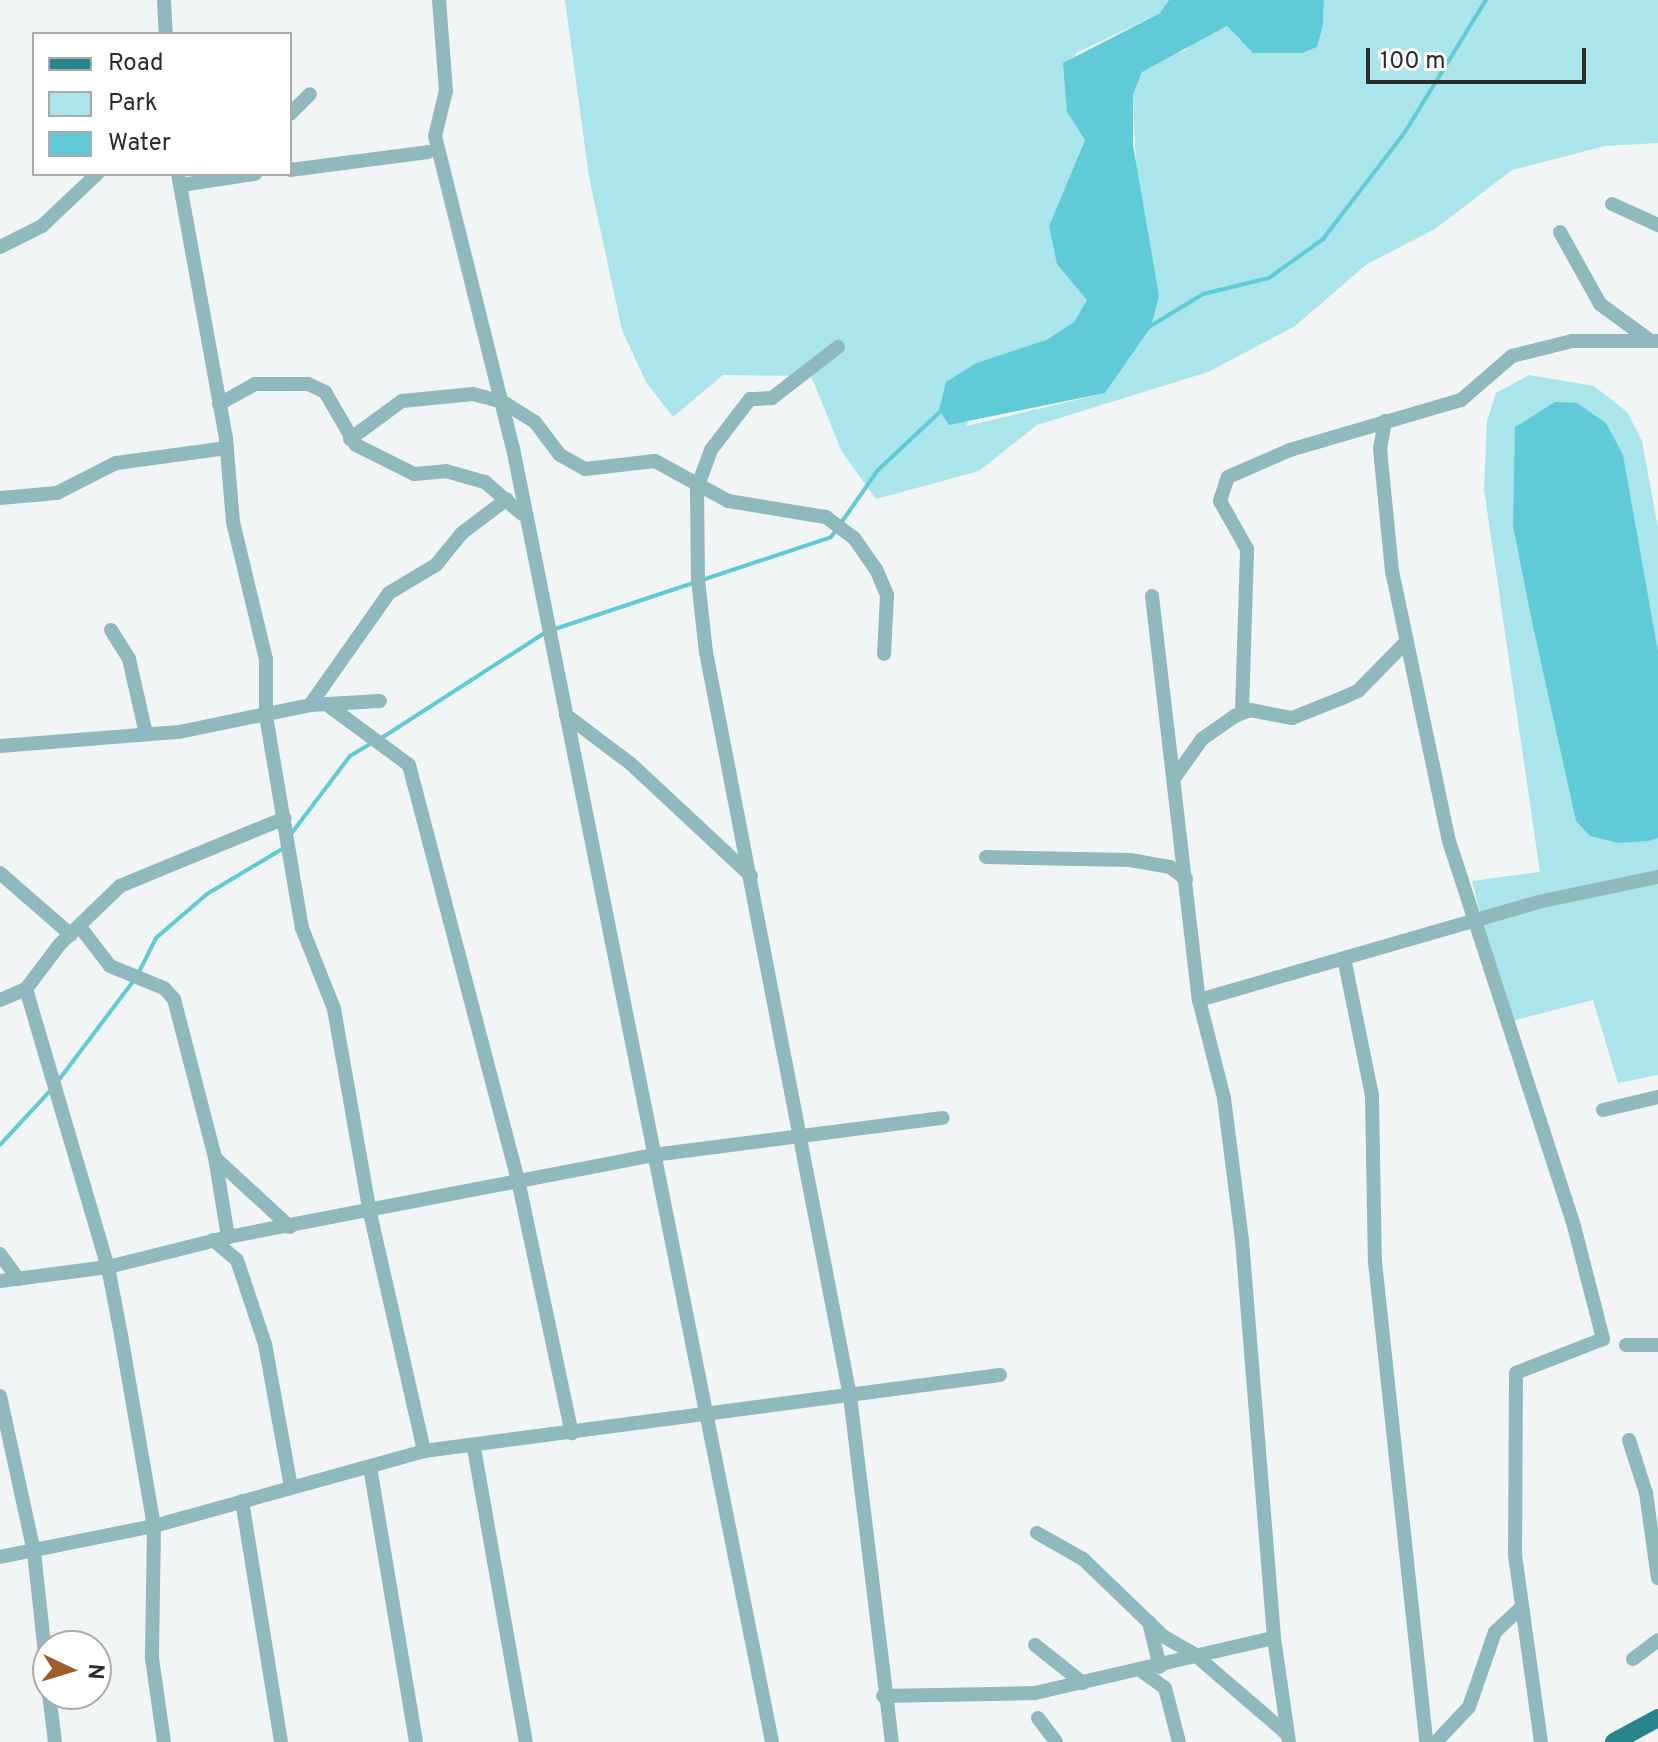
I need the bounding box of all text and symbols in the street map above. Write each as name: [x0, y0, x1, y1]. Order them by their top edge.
legend: [32, 32, 292, 176]
scale bar: [1370, 32, 1590, 82]
text: 100 m: [1380, 47, 1446, 77]
text: Road: [108, 49, 164, 79]
text: Park: [108, 89, 158, 119]
text: Water: [108, 129, 171, 159]
north arrow: [32, 1630, 112, 1710]
text: N: [80, 1663, 108, 1680]

